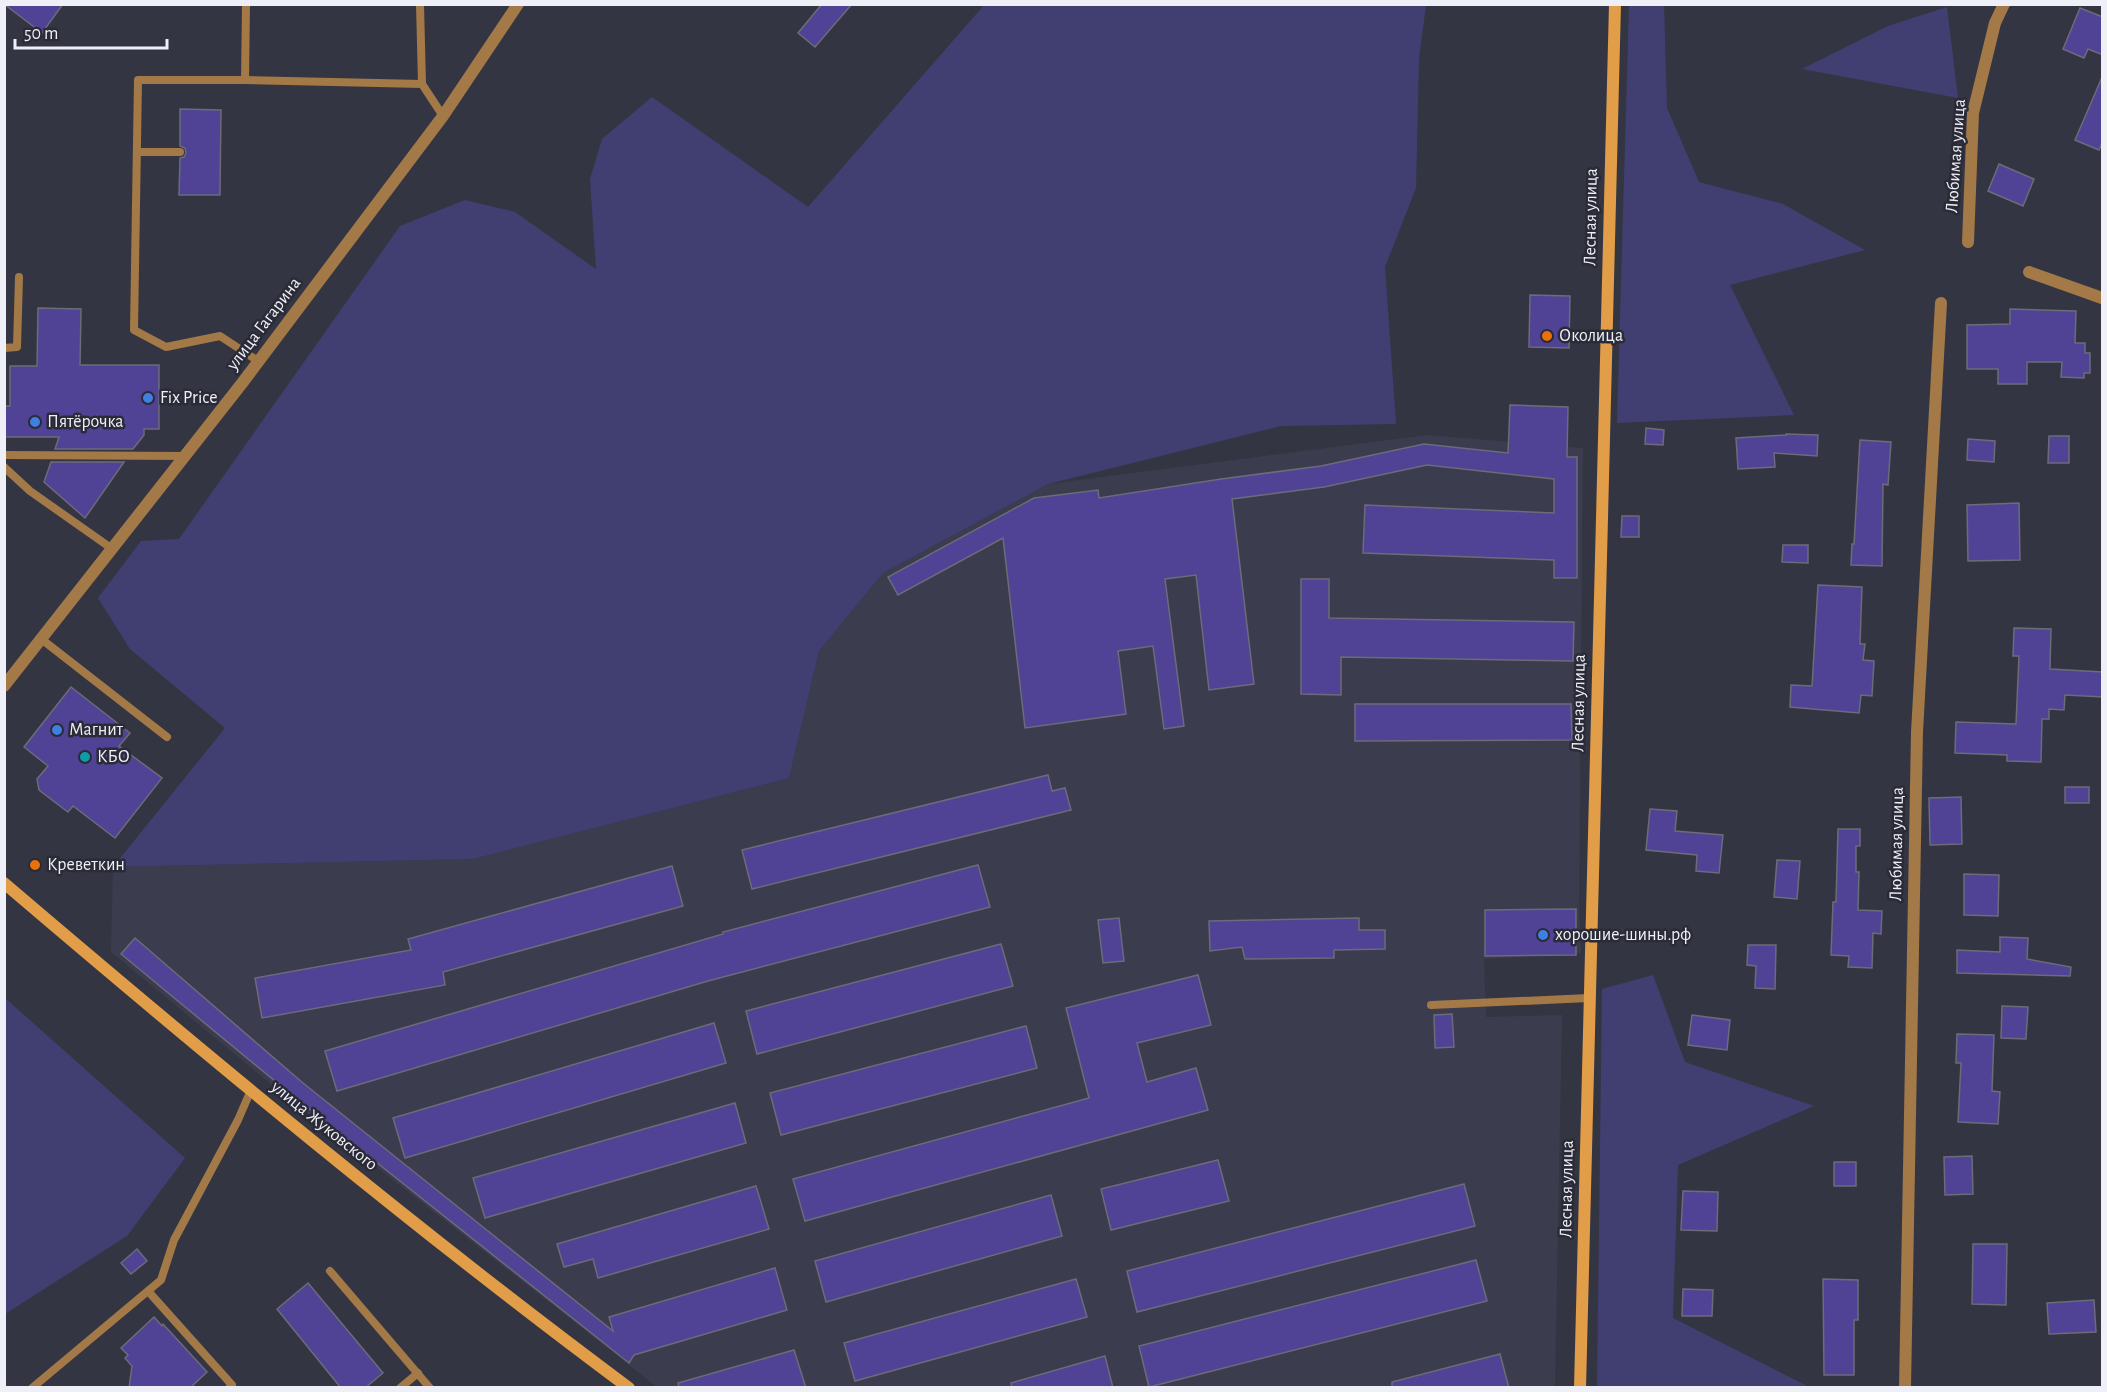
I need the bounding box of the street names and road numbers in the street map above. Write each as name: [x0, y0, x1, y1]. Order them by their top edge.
street label: Любимая улица: [1942, 98, 1969, 214]
street label: Лесная улица: [1581, 168, 1601, 266]
street label: улица Гагарина: [223, 274, 304, 374]
street label: Лесная улица: [1569, 654, 1589, 752]
street label: Любимая улица: [1886, 787, 1907, 901]
street label: улица Жуковского: [267, 1077, 381, 1174]
street label: Лесная улица: [1557, 1140, 1577, 1238]

